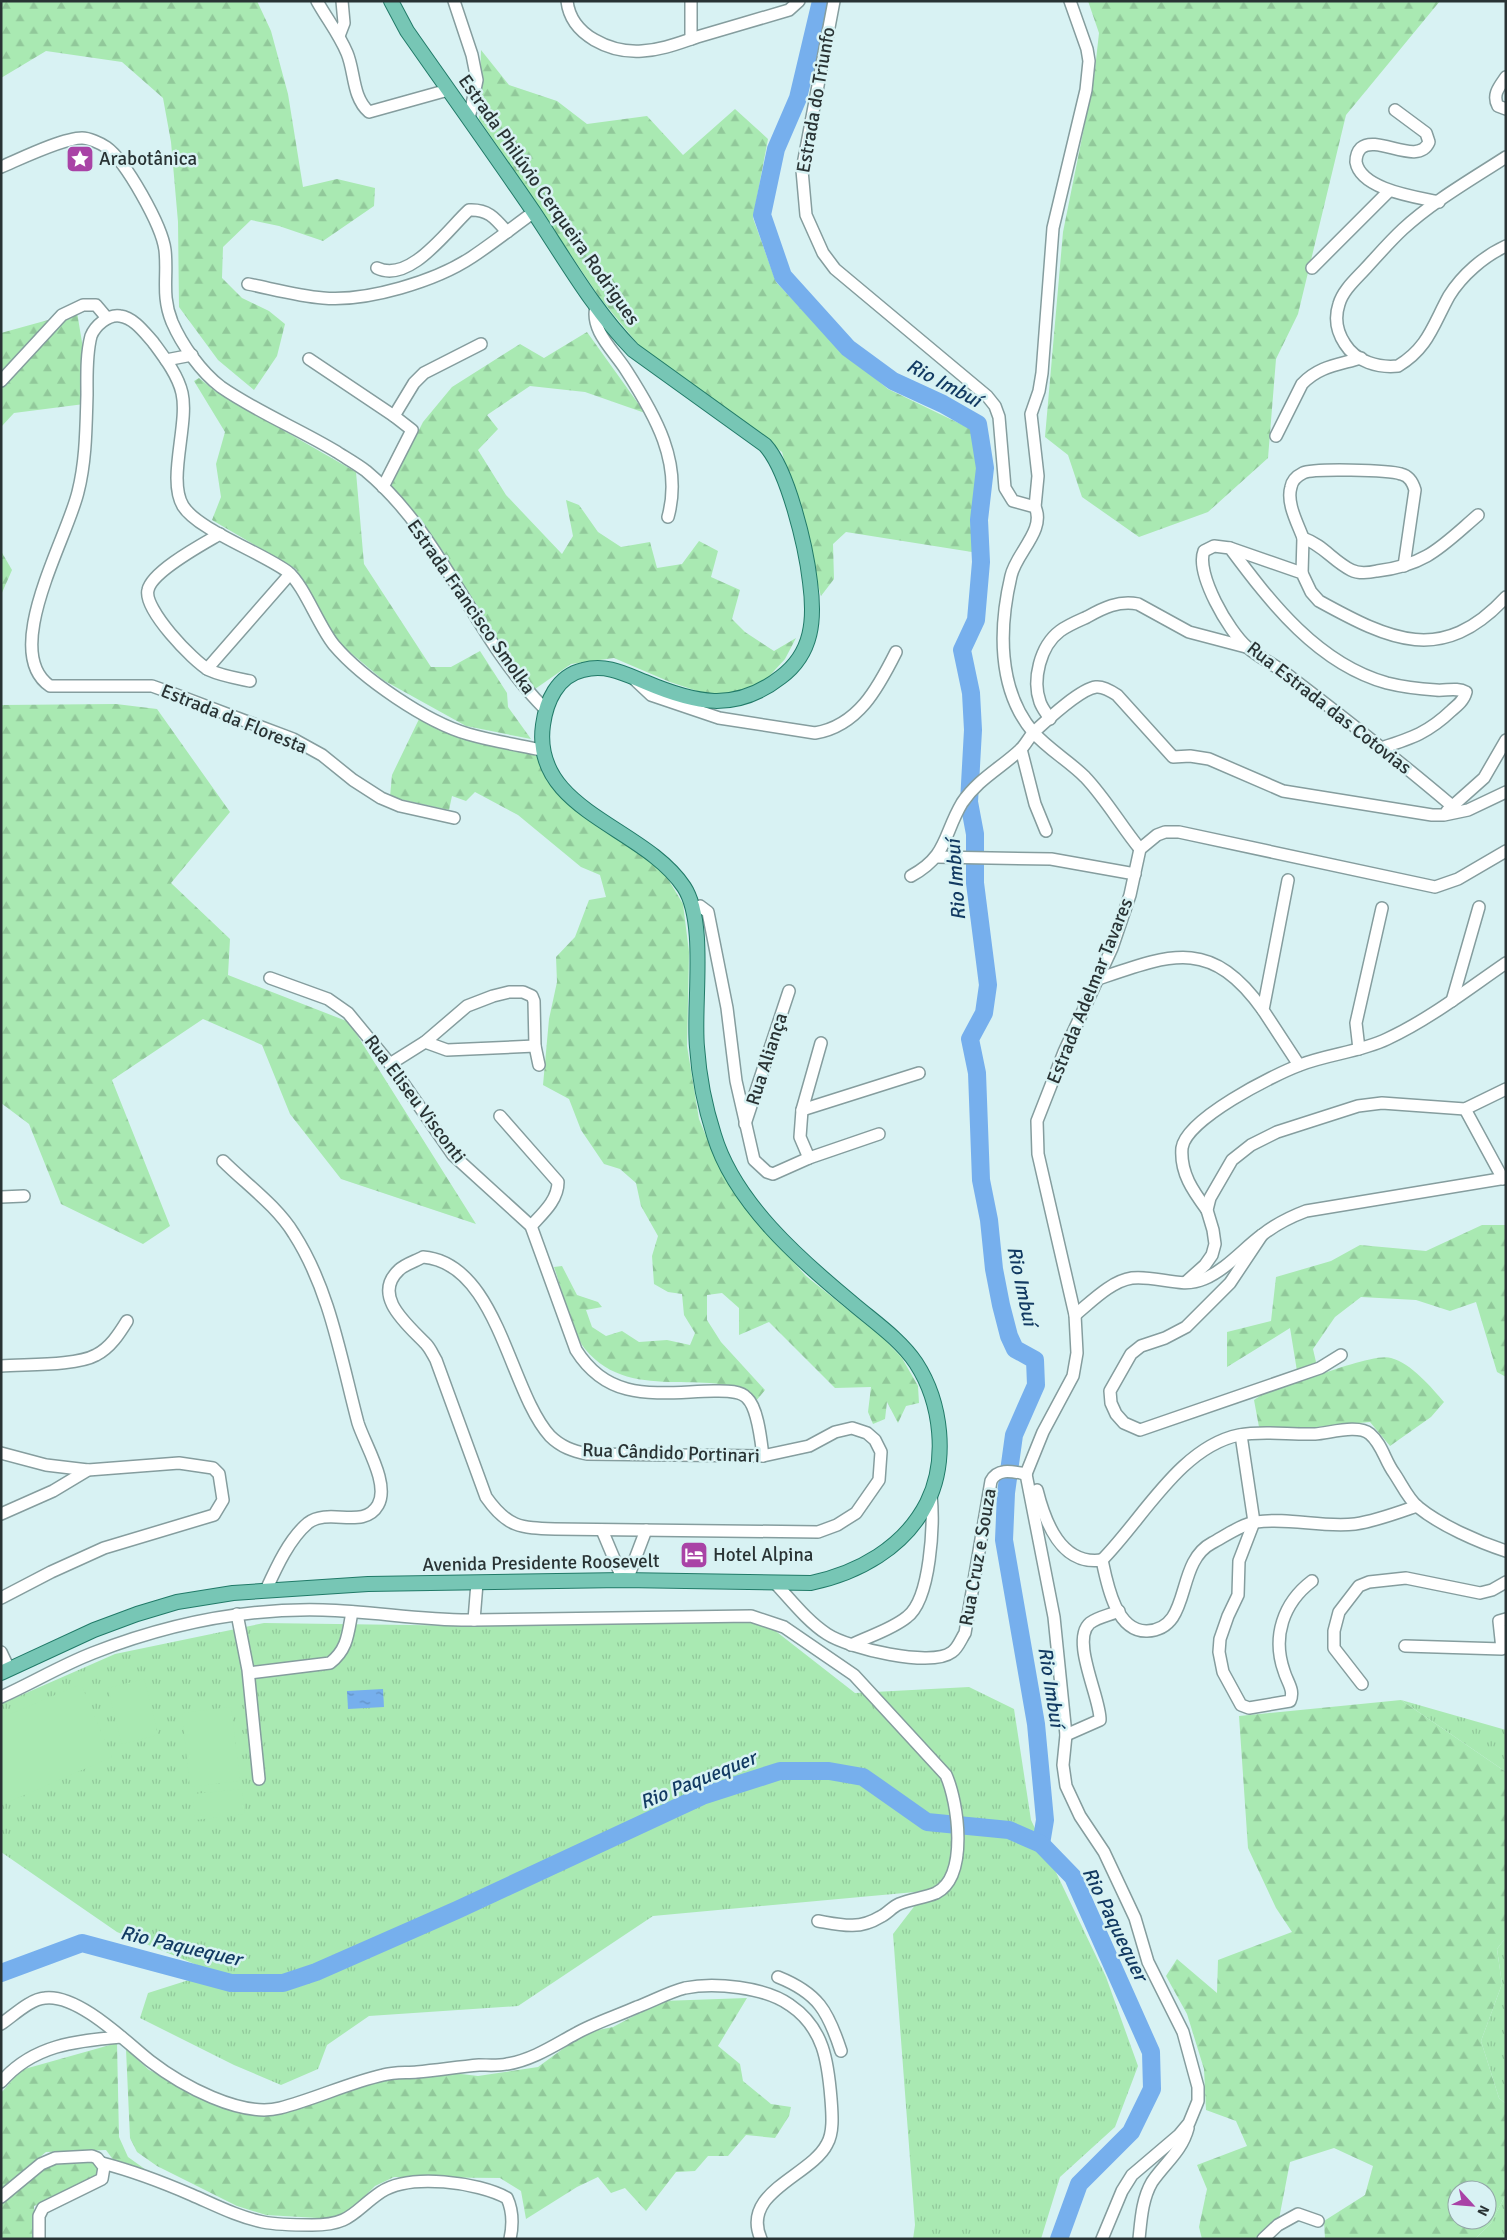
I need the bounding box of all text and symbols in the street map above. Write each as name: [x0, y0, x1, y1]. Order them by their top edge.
street label: Estrada do Triunfo: [791, 25, 841, 175]
street label: Estrada Philúvio Cerqueira Rodrigues: [453, 70, 645, 330]
place icon: Arabotânica: [65, 144, 95, 174]
place label: Arabotânica: [99, 147, 197, 171]
water label: Rio Imbuí: [902, 353, 989, 415]
street label: Estrada Francisco Smolka: [401, 515, 541, 699]
street label: Rua Estrada das Cotovias: [1242, 636, 1416, 780]
street label: Estrada da Floresta: [157, 679, 311, 759]
water label: Rio Imbuí: [940, 835, 971, 921]
street label: Estrada Adelmar Tavares: [1042, 894, 1138, 1088]
street label: Rua Aliança: [741, 1010, 793, 1108]
street label: Rua Eliseu Visconti: [359, 1030, 471, 1168]
water label: Rio Imbuí: [1001, 1244, 1043, 1332]
street label: Rua Cândido Portinari: [582, 1438, 760, 1468]
street label: Rua Cruz e Souza: [954, 1486, 1002, 1628]
hotel icon: Hotel Alpina: [679, 1540, 709, 1570]
place label: Hotel Alpina: [713, 1543, 814, 1567]
street label: Avenida Presidente Roosevelt: [422, 1549, 660, 1577]
water label: Rio Imbuí: [1032, 1645, 1070, 1732]
water label: Rio Paquequer: [636, 1744, 762, 1815]
water label: Rio Paquequer: [1077, 1863, 1154, 1987]
water label: Rio Paquequer: [118, 1920, 247, 1973]
north arrow: [1447, 2180, 1497, 2230]
text: N: [1473, 2202, 1493, 2219]

